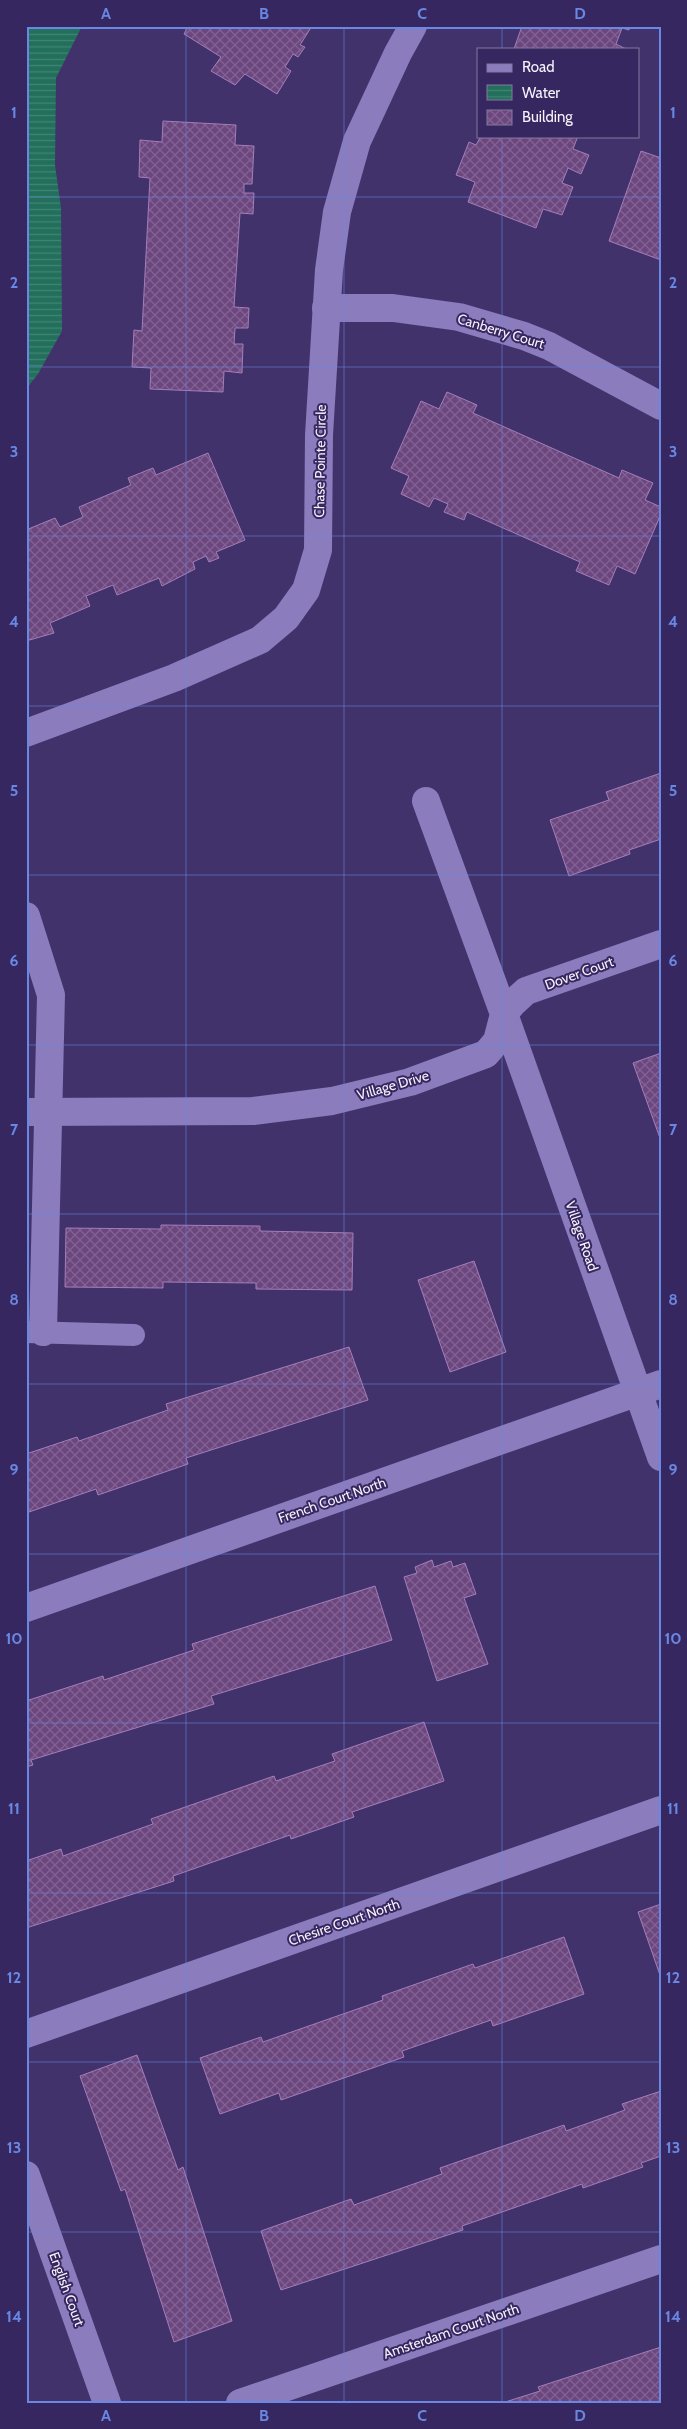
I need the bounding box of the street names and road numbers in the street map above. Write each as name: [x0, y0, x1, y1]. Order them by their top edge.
street label: Canberry Court: [455, 309, 547, 353]
street label: Chase Pointe Circle: [310, 404, 330, 518]
street label: Dover Court: [542, 952, 616, 994]
street label: Village Drive: [355, 1066, 431, 1104]
street label: Village Road: [562, 1199, 602, 1273]
street label: French Court North: [276, 1473, 388, 1527]
street label: Chesire Court North: [286, 1895, 402, 1949]
street label: English Court: [45, 2249, 89, 2329]
street label: Amsterdam Court North: [381, 2299, 521, 2363]

